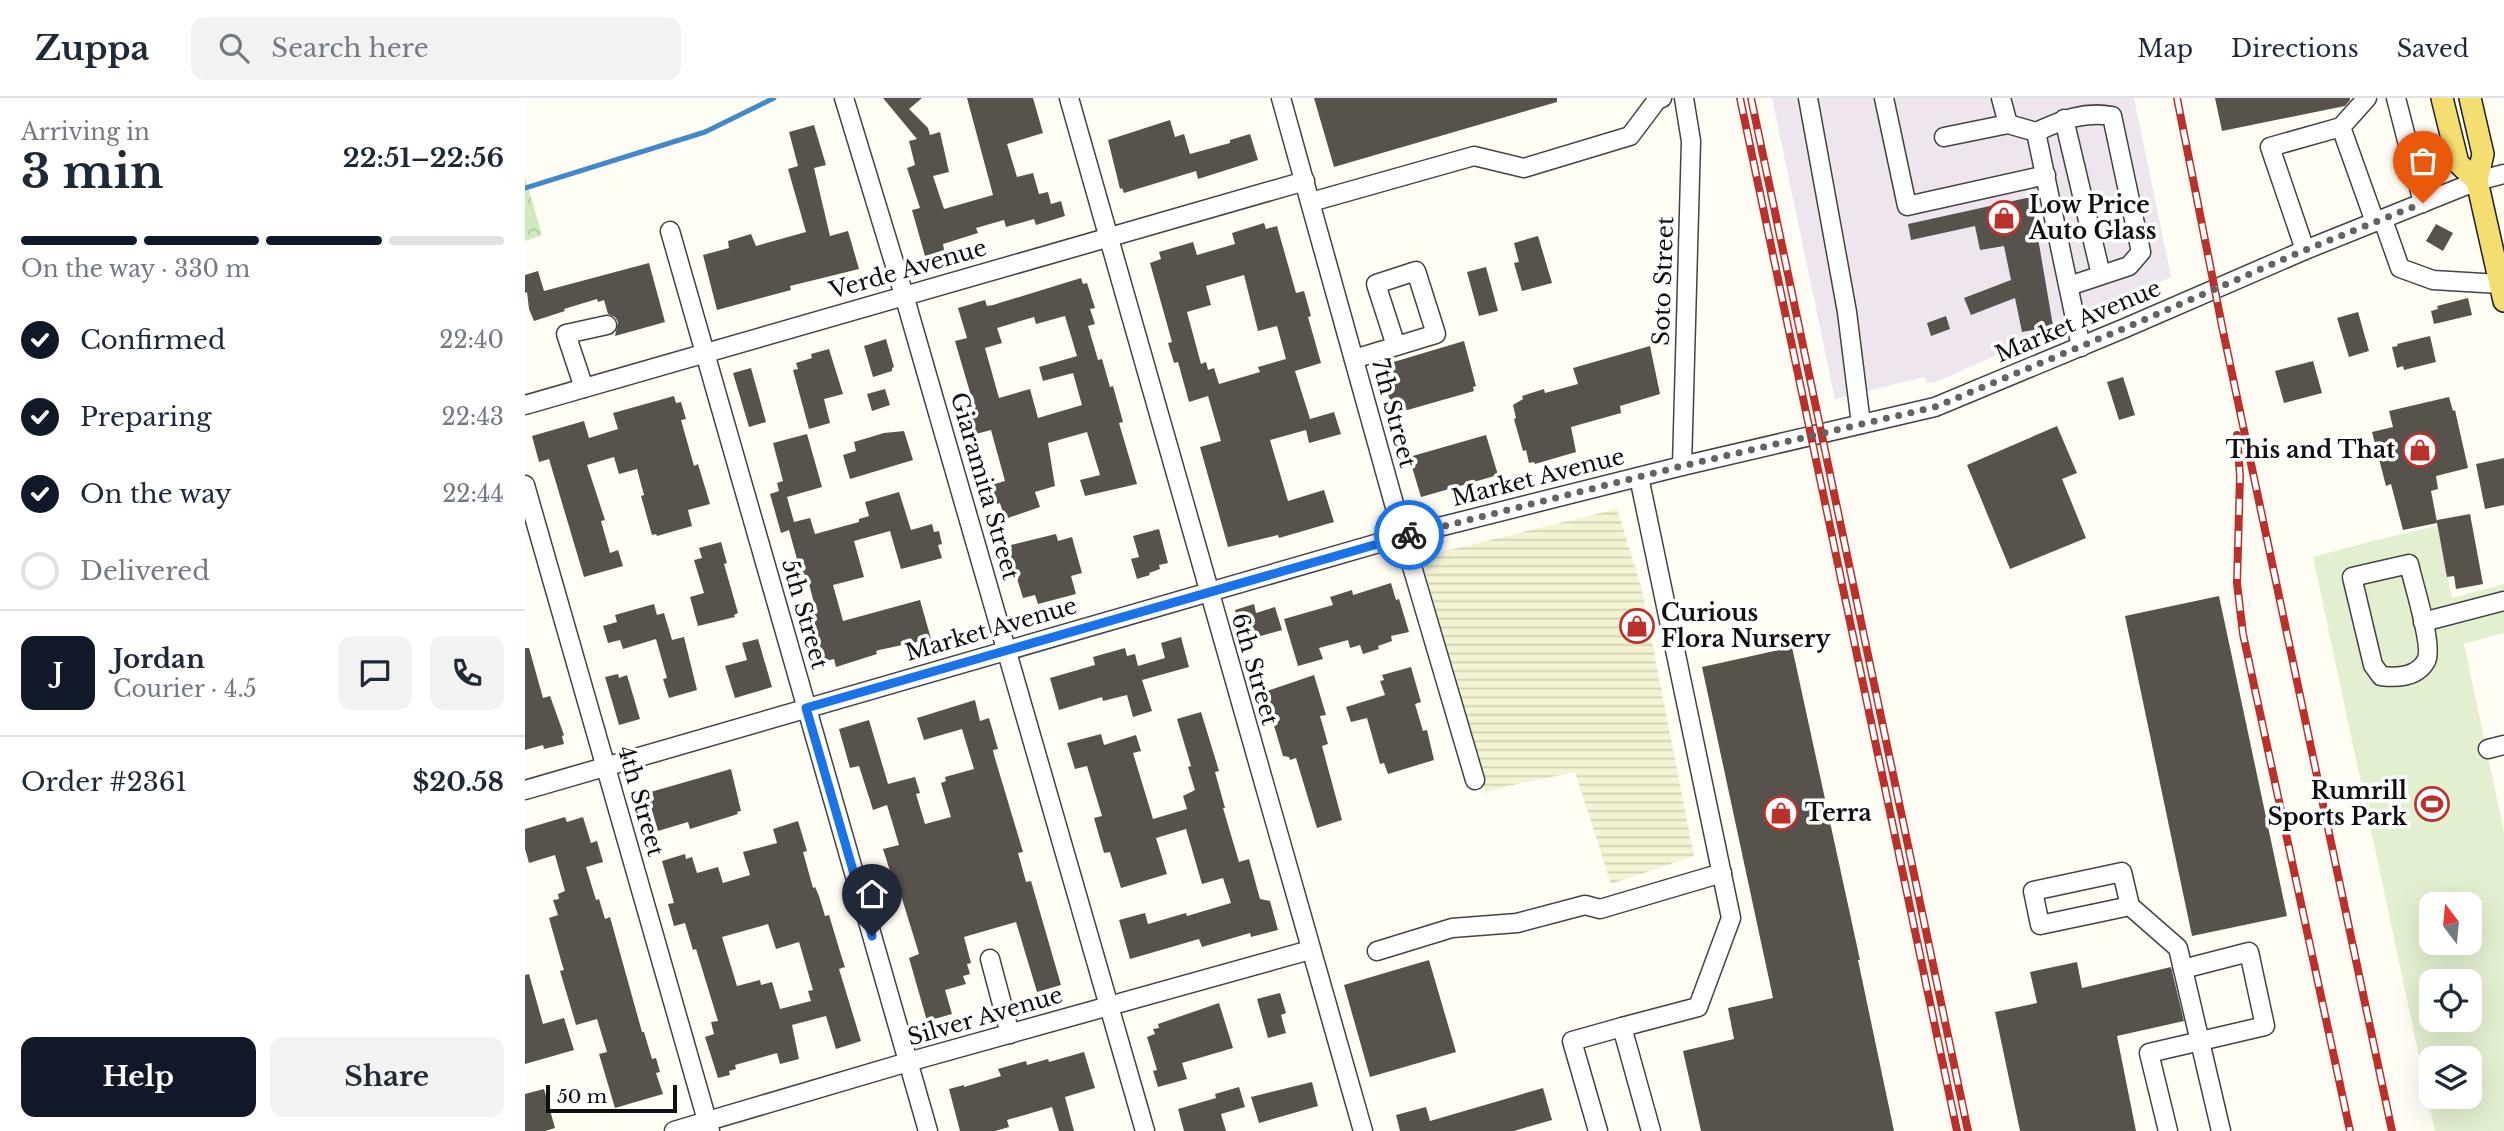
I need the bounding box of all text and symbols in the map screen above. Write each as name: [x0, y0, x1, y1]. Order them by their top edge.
search box: [191, 17, 681, 80]
text: Zuppa: [35, 28, 149, 69]
icon: search: [215, 29, 253, 67]
text: Search here: [271, 32, 429, 64]
text: Map: [2137, 34, 2193, 63]
text: Directions: [2231, 34, 2359, 63]
text: Saved: [2397, 34, 2469, 63]
text: Arriving in: [21, 118, 150, 146]
pin: [2393, 131, 2453, 203]
text: 22:51–22:56: [343, 142, 504, 174]
icon: bag: [2404, 142, 2442, 180]
text: 3 min: [21, 143, 163, 200]
place label: Low Price Auto Glass: [2028, 191, 2156, 245]
shop icon: Low Price Auto Glass: [1985, 199, 2023, 237]
street label: Soto Street: [1647, 216, 1679, 346]
street label: Verde Avenue: [825, 233, 990, 305]
text: On the way · 330 m: [21, 255, 250, 283]
street label: Market Avenue: [1991, 273, 2165, 369]
icon: check: [21, 321, 59, 359]
text: Confirmed: [80, 324, 225, 356]
text: 22:40: [439, 326, 504, 354]
street label: 7th Street: [1366, 355, 1422, 471]
street label: Giaramita Street: [945, 389, 1025, 583]
icon: check: [21, 398, 59, 436]
text: Preparing: [80, 401, 212, 433]
text: 22:43: [441, 403, 504, 431]
shop icon: This and That: [2401, 431, 2439, 469]
place label: This and That: [2226, 436, 2395, 464]
street label: Market Avenue: [1449, 442, 1627, 512]
icon: check: [21, 475, 59, 513]
text: On the way: [80, 478, 232, 510]
text: 22:44: [442, 480, 504, 508]
courier: [1374, 500, 1444, 570]
icon: bike: [1390, 516, 1428, 554]
text: Delivered: [80, 555, 210, 587]
street label: 5th Street: [776, 556, 834, 673]
street label: Market Avenue: [902, 591, 1080, 667]
place label: Curious Flora Nursery: [1661, 599, 1831, 653]
shop icon: Curious Flora Nursery: [1618, 607, 1656, 645]
street label: 6th Street: [1226, 610, 1284, 728]
button: chat: [338, 636, 412, 710]
button: phone: [430, 636, 504, 710]
text: Jordan: [113, 643, 205, 675]
text: J: [53, 657, 63, 689]
text: Courier · 4.5: [113, 675, 257, 703]
street label: 4th Street: [612, 742, 670, 860]
text: Order #2361: [21, 766, 187, 798]
text: $20.58: [412, 766, 504, 798]
place label: Rumrill Sports Park: [2267, 777, 2408, 831]
sports icon: Rumrill Sports Park: [2413, 785, 2451, 823]
shop icon: Terra: [1762, 794, 1800, 832]
place label: Terra: [1805, 799, 1872, 827]
pin: [842, 864, 902, 936]
icon: home: [853, 875, 891, 913]
north arrow: [2419, 892, 2481, 956]
map controls: [2419, 892, 2482, 1109]
button: locate: [2419, 969, 2482, 1032]
street label: Silver Avenue: [904, 980, 1066, 1052]
button: Help: [21, 1037, 256, 1117]
button: Share: [270, 1037, 504, 1117]
button: layers: [2419, 1046, 2482, 1109]
scale bar: [546, 1082, 677, 1114]
text: 50 m: [557, 1085, 607, 1108]

